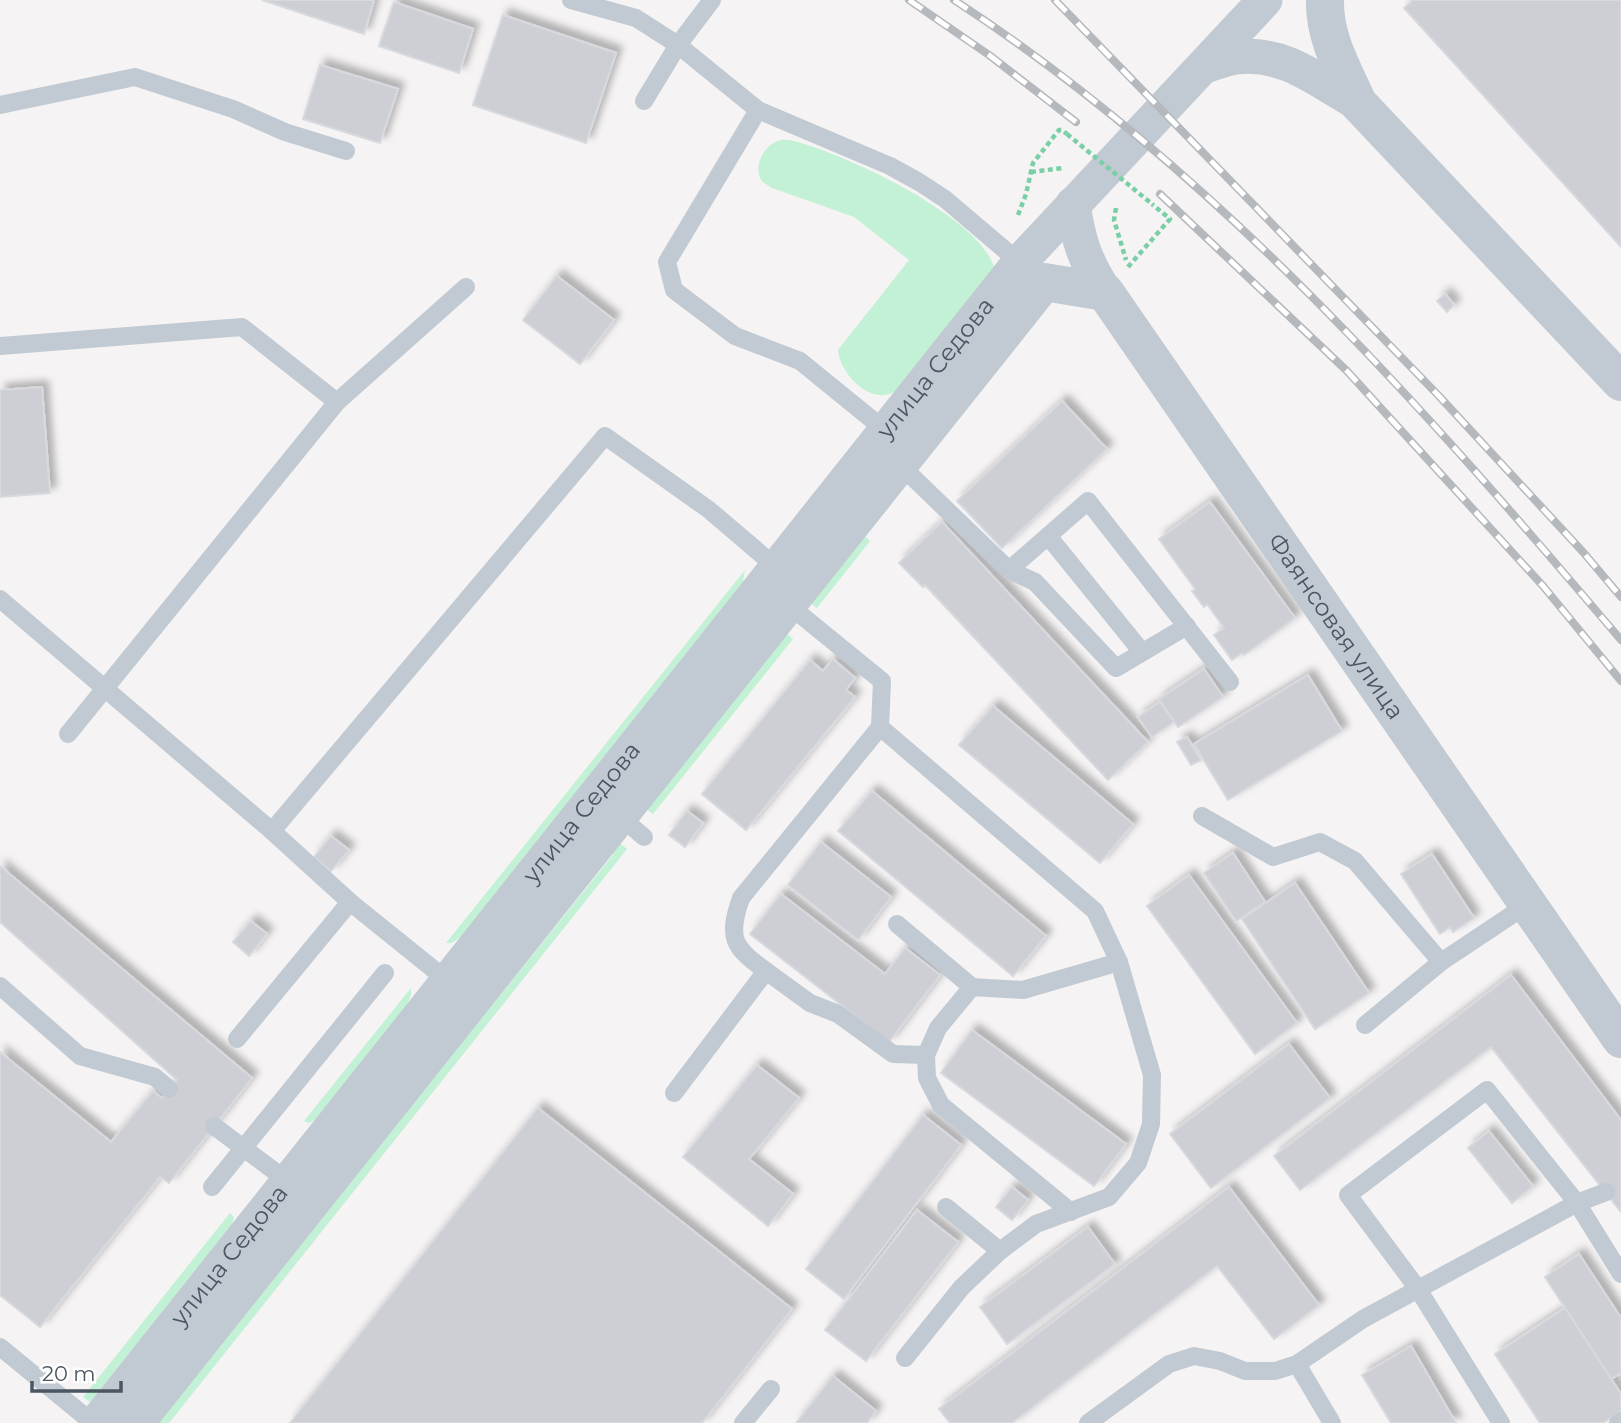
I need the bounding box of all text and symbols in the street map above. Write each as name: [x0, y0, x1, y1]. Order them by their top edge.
street label: улица Седова: [869, 292, 1000, 445]
street label: Фаянсовая улица: [1262, 527, 1411, 725]
street label: улица Седова: [516, 736, 646, 889]
street label: улица Седова: [163, 1179, 294, 1332]
scale bar: [32, 1350, 121, 1394]
text: 20 m: [42, 1361, 96, 1386]

